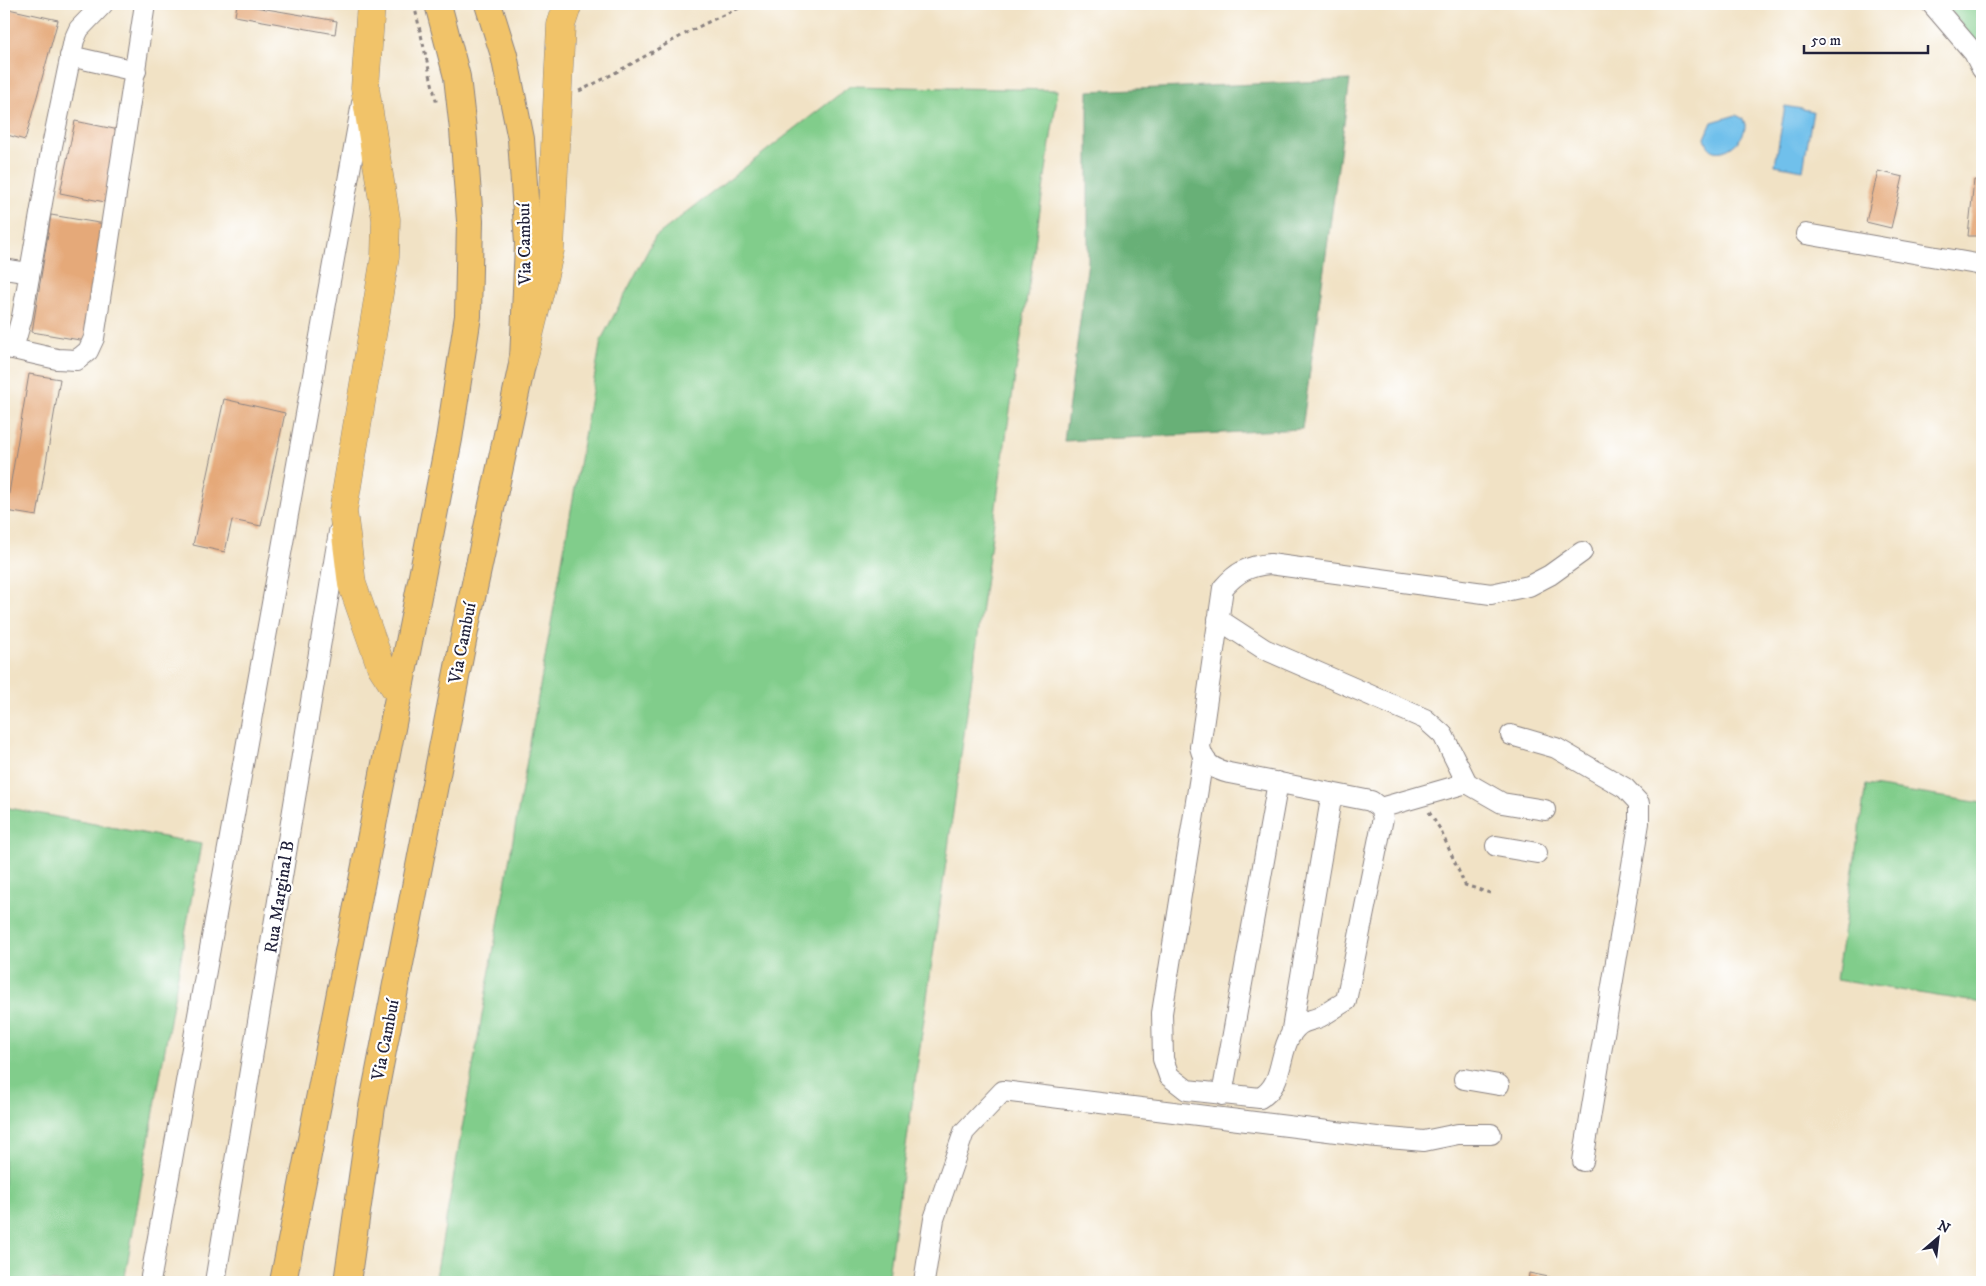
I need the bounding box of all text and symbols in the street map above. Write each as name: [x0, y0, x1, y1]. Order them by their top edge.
scale bar: [1804, 22, 1927, 54]
text: 50 m: [1811, 31, 1841, 50]
street label: Via Cambuí: [513, 201, 537, 286]
street label: Via Cambuí: [444, 599, 482, 686]
street label: Rua Marginal B: [260, 839, 300, 955]
street label: Via Cambuí: [367, 996, 405, 1083]
north arrow: [1914, 1214, 1964, 1264]
text: N: [1934, 1217, 1953, 1238]

